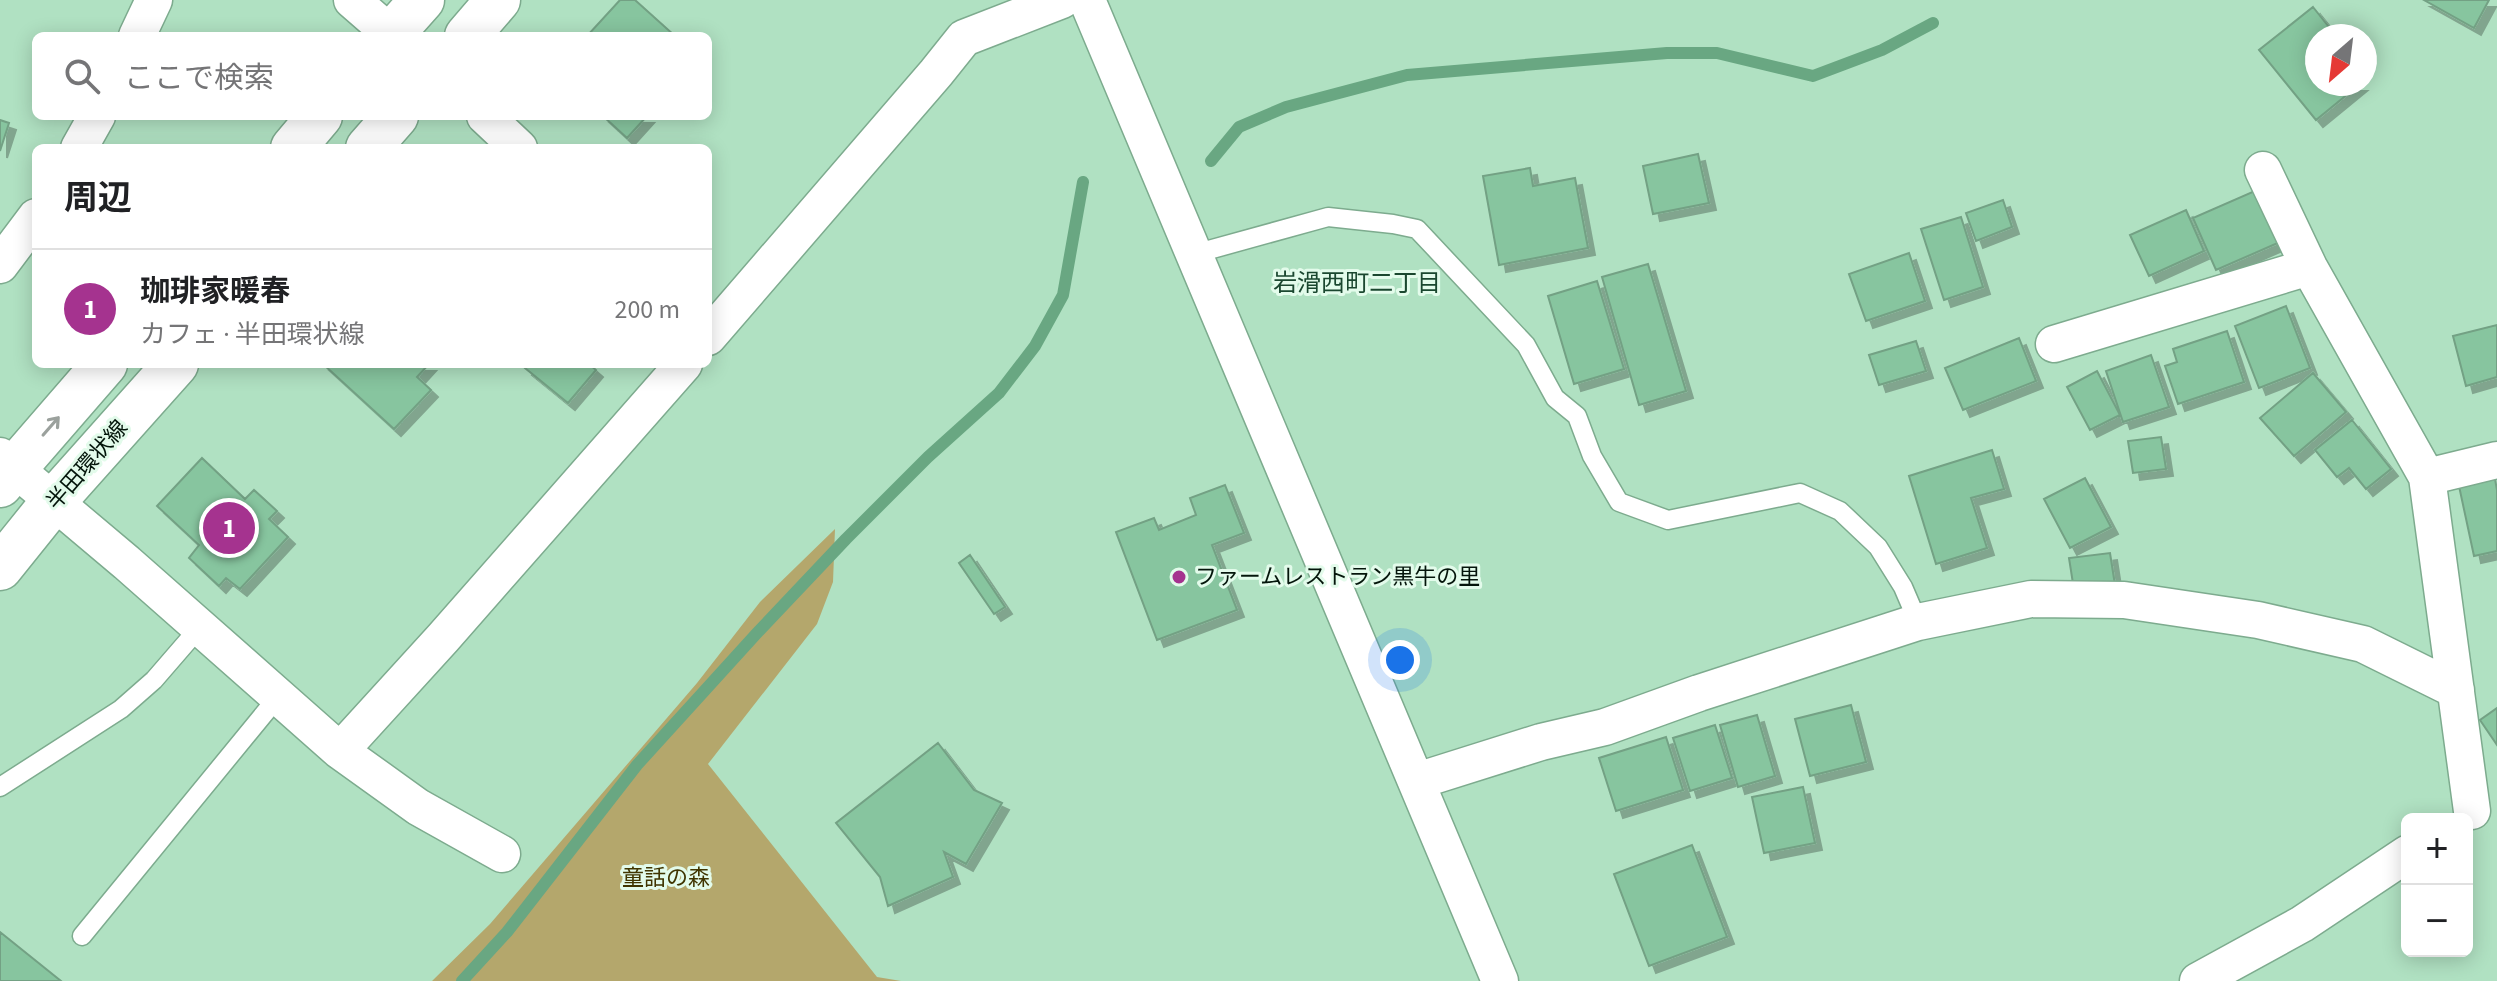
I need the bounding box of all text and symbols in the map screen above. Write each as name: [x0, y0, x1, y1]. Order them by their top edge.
north arrow: [2305, 24, 2377, 96]
search box: [32, 32, 712, 120]
icon: search: [60, 54, 104, 98]
text: ここで検索: [124, 57, 274, 100]
text: 周辺: [64, 174, 132, 223]
district label: 岩滑西町二丁目: [1273, 266, 1441, 301]
text: 珈琲家暖春: [140, 270, 290, 313]
text: 1: [83, 291, 97, 328]
text: 200 m: [614, 291, 680, 328]
text: カフェ · 半田環状線: [140, 316, 365, 353]
street label: 半田環状線: [39, 413, 135, 517]
one-way arrow: [42, 416, 60, 436]
pin: 1: [203, 498, 255, 558]
place label: ファームレストラン黒牛の里: [1195, 561, 1480, 593]
marker: ファームレストラン黒牛の里: [1170, 568, 1188, 586]
your location: [1380, 640, 1420, 680]
map controls: [2401, 813, 2473, 957]
button: +: [2401, 813, 2473, 885]
park label: 童話の森: [622, 862, 710, 894]
button: −: [2401, 885, 2473, 957]

